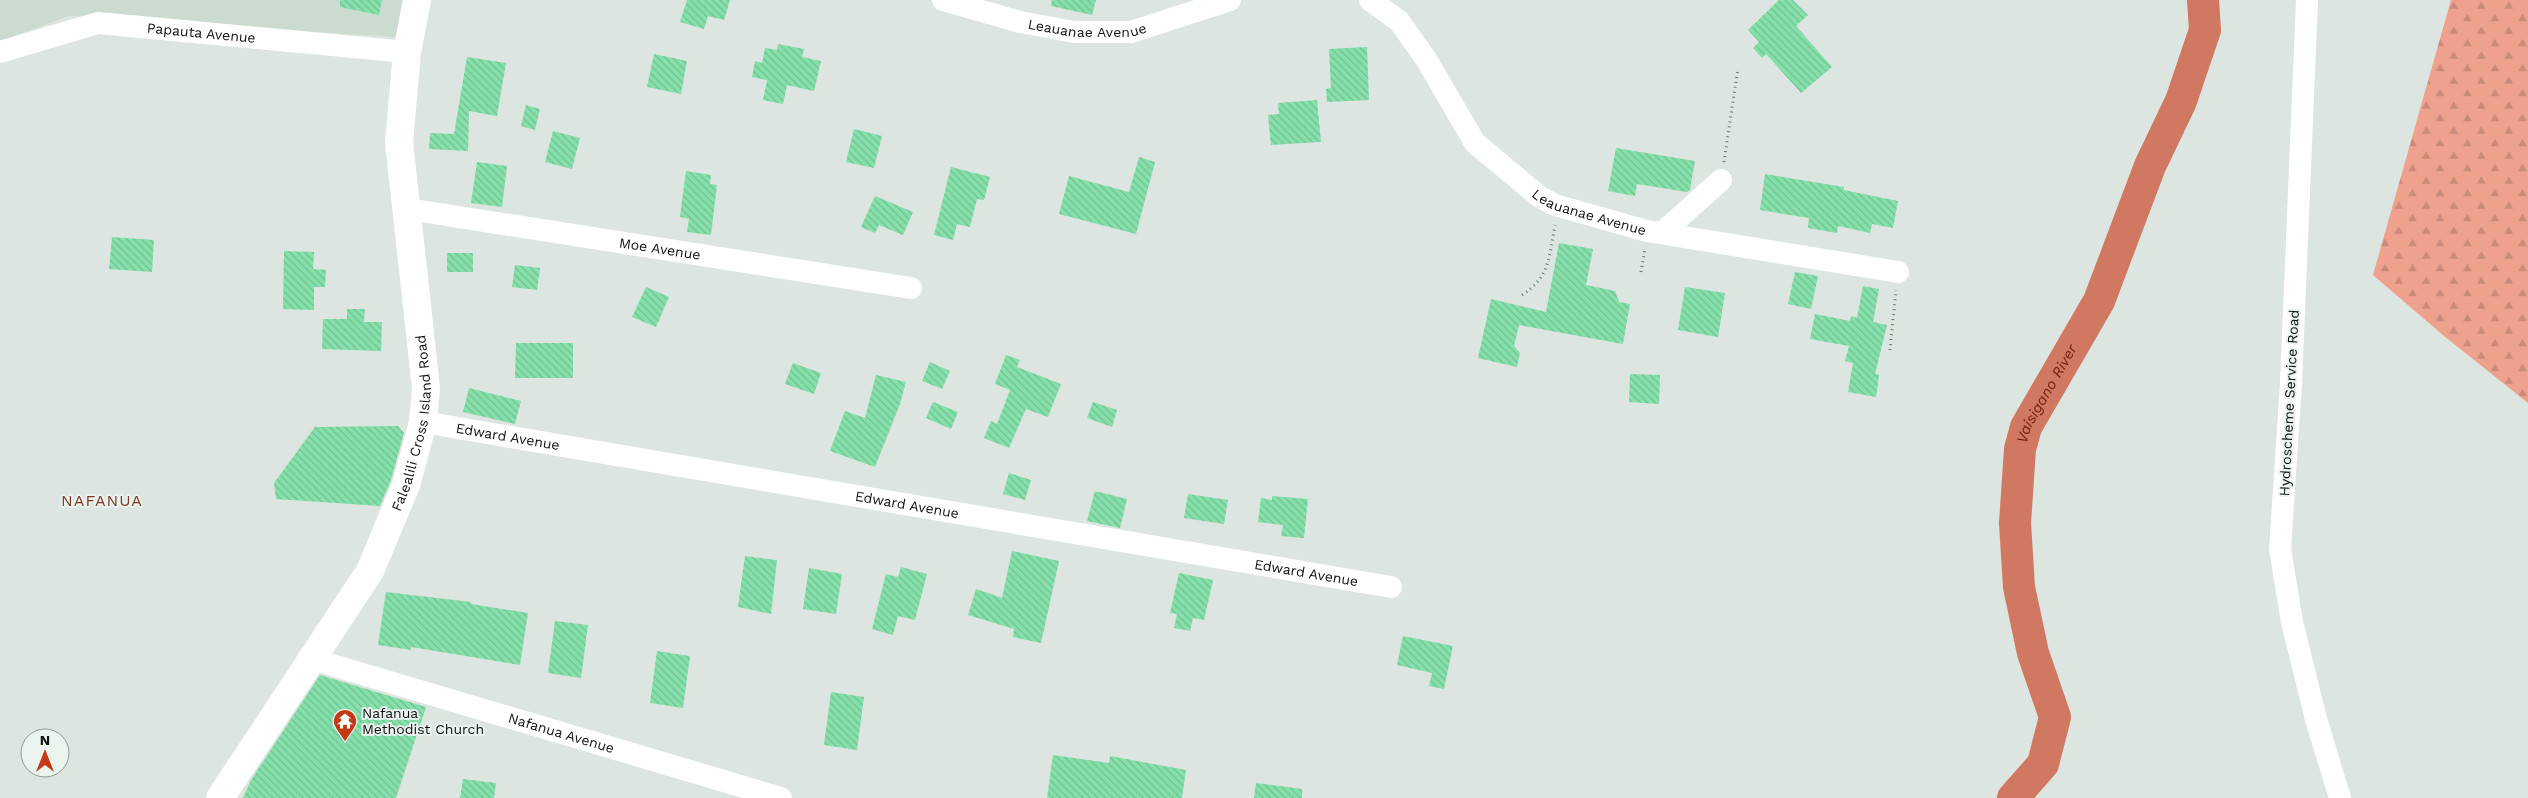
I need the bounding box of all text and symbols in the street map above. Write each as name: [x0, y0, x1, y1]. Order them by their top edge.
street label: Leauanae Avenue: [1027, 16, 1148, 40]
street label: Papauta Avenue: [146, 20, 256, 46]
street label: Leauanae Avenue: [1529, 186, 1648, 238]
street label: Moe Avenue: [618, 234, 702, 263]
street label: Hydroscheme Service Road: [2276, 309, 2302, 497]
street label: Falealili Cross Island Road: [388, 334, 434, 513]
water label: Vaisigano River: [2013, 340, 2082, 445]
street label: Edward Avenue: [455, 420, 561, 453]
street label: Edward Avenue: [854, 488, 960, 521]
district label: NAFANUA: [61, 491, 143, 510]
street label: Edward Avenue: [1253, 556, 1359, 589]
place label: Nafanua Methodist Church: [362, 705, 484, 737]
temple icon: Nafanua Methodist Church: [332, 708, 358, 742]
street label: Nafanua Avenue: [506, 710, 616, 756]
north arrow: [20, 728, 70, 778]
text: N: [40, 732, 50, 748]

